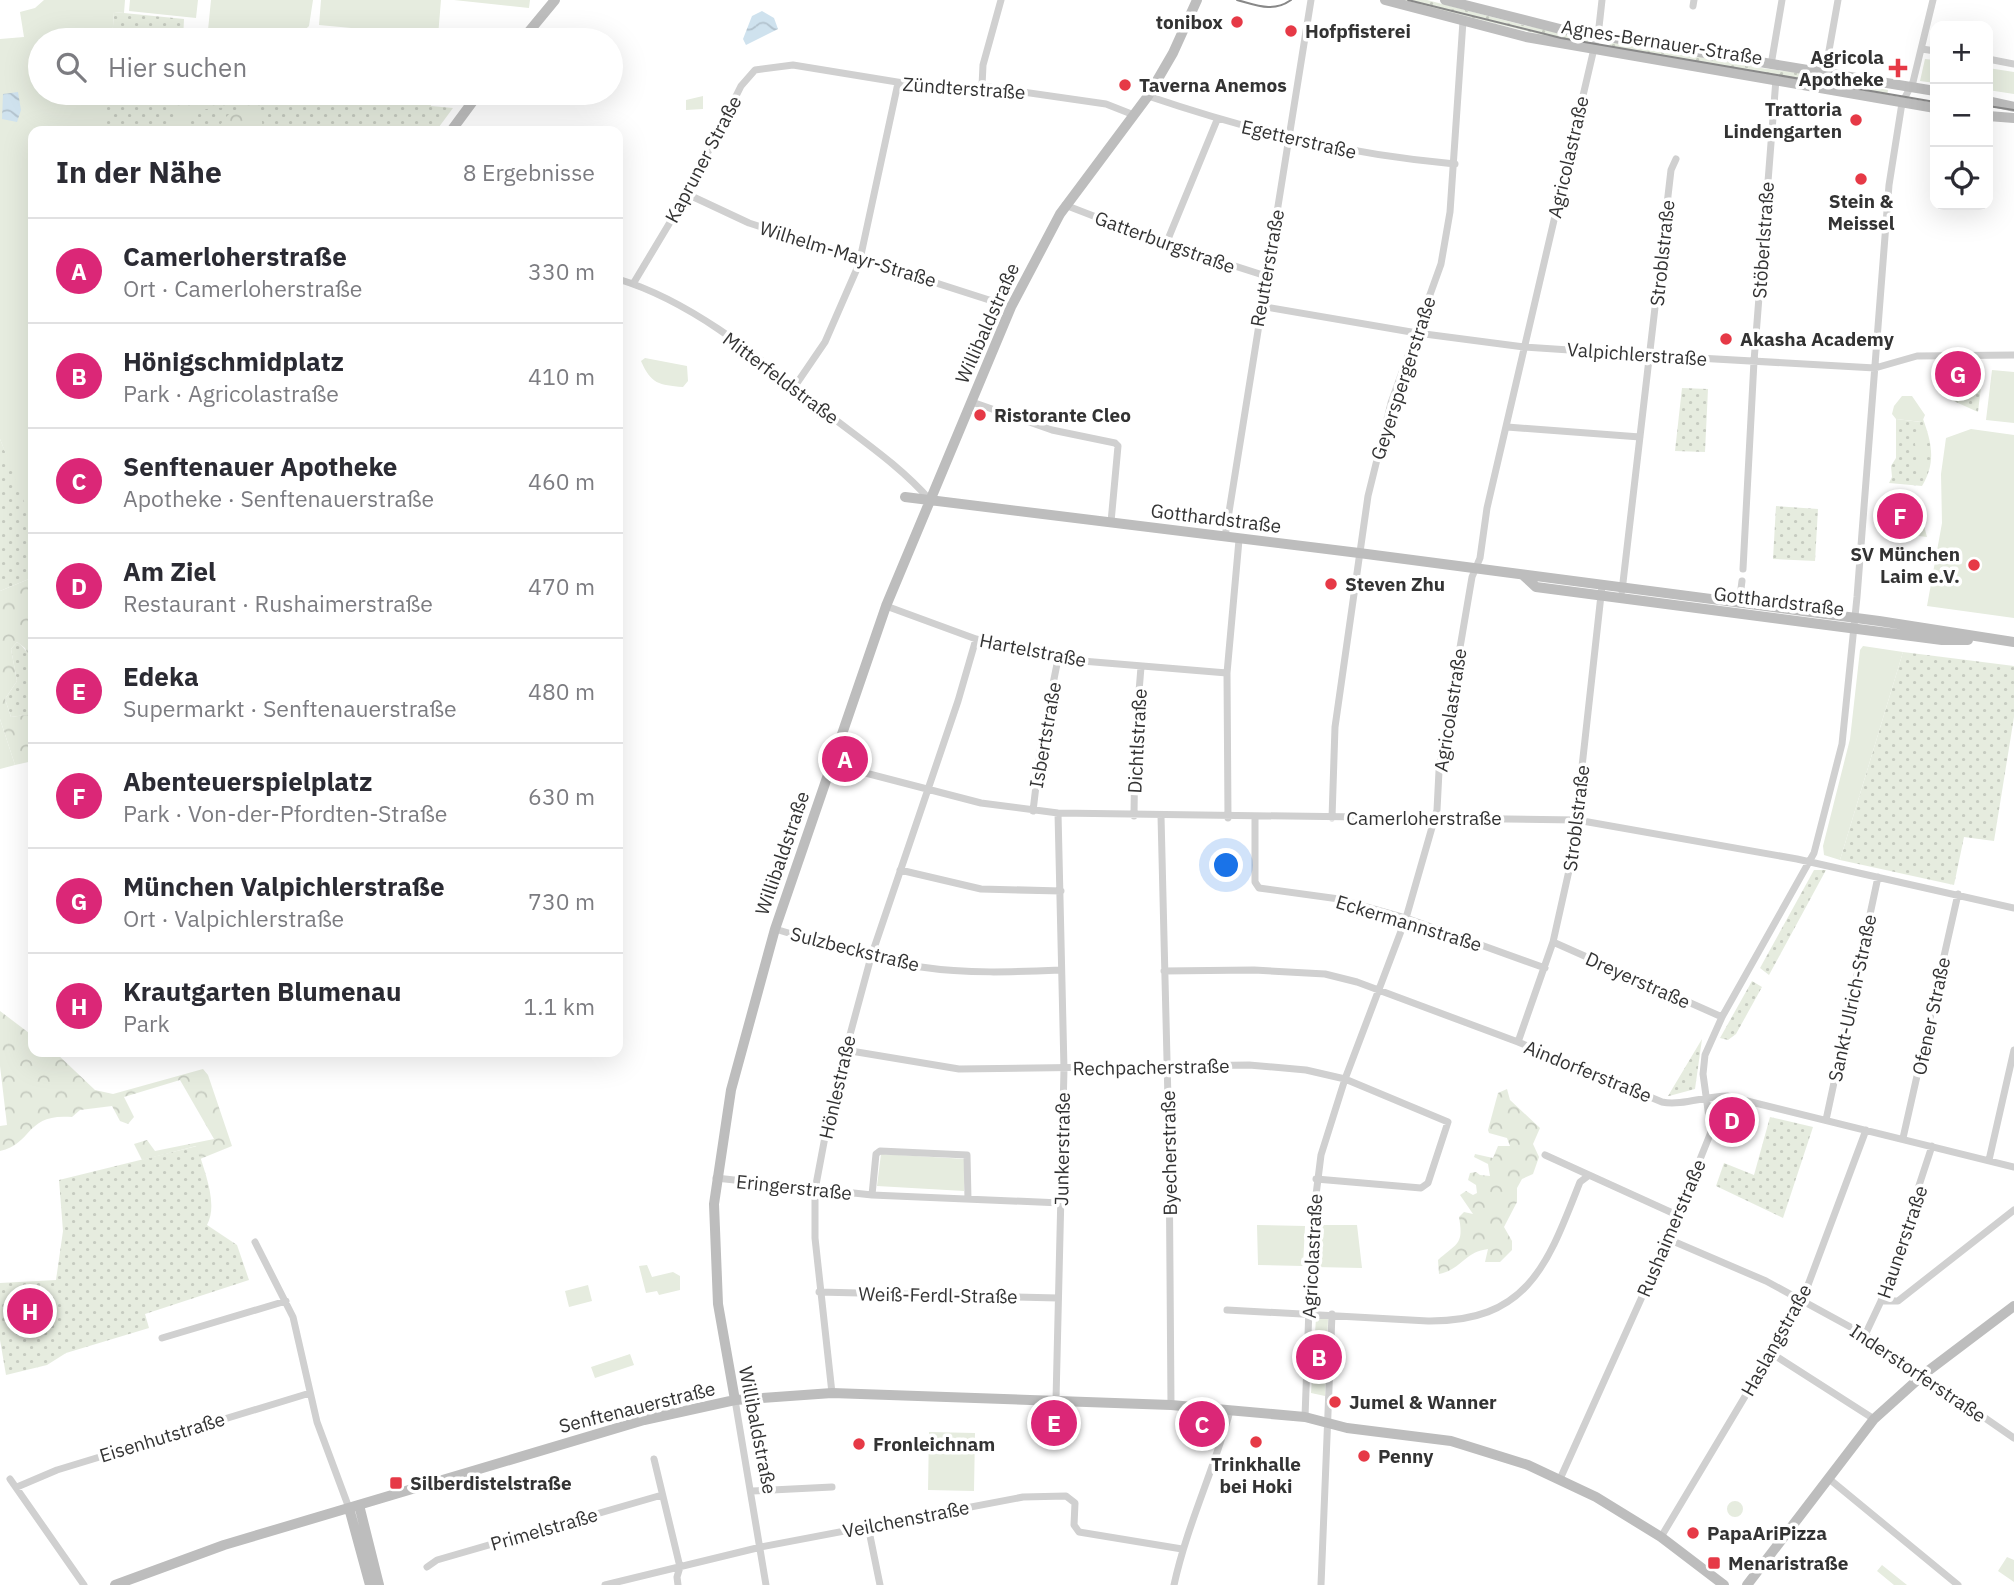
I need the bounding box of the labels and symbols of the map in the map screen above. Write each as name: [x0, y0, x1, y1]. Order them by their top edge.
place label: tonibox: [1156, 10, 1223, 34]
marker: tonibox: [1229, 14, 1245, 30]
street label: Agnes-Bernauer-Straße: [1560, 14, 1764, 70]
place label: Hofpfisterei: [1305, 19, 1411, 43]
marker: Hofpfisterei: [1283, 23, 1299, 39]
place label: Agricola Apotheke: [1798, 45, 1884, 91]
marker: Agricola Apotheke: [1890, 60, 1906, 76]
street label: Zündterstraße: [902, 72, 1026, 104]
place label: Taverna Anemos: [1139, 73, 1287, 97]
marker: Taverna Anemos: [1117, 77, 1133, 93]
street label: Kapruner Straße: [659, 91, 747, 227]
street label: Agricolastraße: [1542, 94, 1594, 220]
place label: Trattoria Lindengarten: [1723, 97, 1842, 143]
marker: Trattoria Lindengarten: [1848, 112, 1864, 128]
street label: Egetterstraße: [1239, 114, 1359, 164]
marker: Stein & Meissel: [1853, 171, 1869, 187]
street label: Stöberlstraße: [1747, 181, 1779, 299]
place label: Stein & Meissel: [1827, 189, 1895, 235]
street label: Stroblstraße: [1644, 199, 1680, 307]
street label: Gatterburgstraße: [1092, 205, 1238, 279]
street label: Reutterstraße: [1245, 207, 1289, 329]
street label: Wilhelm-Mayr-Straße: [757, 216, 939, 292]
street label: Willibaldstraße: [950, 259, 1024, 387]
street label: Geyerspergerstraße: [1365, 293, 1441, 463]
street label: Mitterfeldstraße: [718, 327, 844, 429]
place label: Akasha Academy: [1740, 327, 1895, 351]
marker: Akasha Academy: [1718, 331, 1734, 347]
street label: Valpichlerstraße: [1566, 337, 1708, 371]
pin: G: [1935, 348, 1981, 400]
place label: Ristorante Cleo: [994, 403, 1131, 427]
marker: Ristorante Cleo: [972, 407, 988, 423]
pin: F: [1877, 490, 1923, 542]
street label: Gotthardstraße: [1149, 498, 1283, 538]
place label: SV München Laim e.V.: [1850, 542, 1960, 588]
marker: SV München Laim e.V.: [1966, 557, 1982, 573]
place label: Steven Zhu: [1345, 572, 1445, 596]
marker: Steven Zhu: [1323, 576, 1339, 592]
street label: Gotthardstraße: [1712, 581, 1846, 621]
street label: Hartelstraße: [978, 628, 1088, 672]
street label: Agricolastraße: [1428, 647, 1472, 773]
street label: Isbertstraße: [1024, 680, 1066, 790]
street label: Dichtlstraße: [1122, 688, 1152, 794]
pin: A: [822, 733, 868, 785]
street label: Stroblstraße: [1558, 764, 1594, 872]
street label: Willibaldstraße: [750, 788, 814, 918]
street label: Camerloherstraße: [1346, 806, 1502, 830]
your location: [1209, 848, 1243, 882]
street label: Eckermannstraße: [1333, 889, 1485, 957]
street label: Sankt-Ulrich-Straße: [1823, 912, 1881, 1084]
street label: Sulzbeckstraße: [788, 921, 922, 977]
street label: Dreyerstraße: [1582, 946, 1694, 1014]
street label: Ofener Straße: [1907, 955, 1955, 1077]
street label: Hönlestraße: [813, 1033, 861, 1141]
street label: Aindorferstraße: [1521, 1035, 1655, 1107]
street label: Rechpacherstraße: [1072, 1054, 1230, 1080]
street label: Byecherstraße: [1156, 1090, 1182, 1216]
street label: Junkerstraße: [1049, 1092, 1075, 1206]
pin: D: [1709, 1094, 1755, 1146]
street label: Rushaimerstraße: [1631, 1156, 1711, 1300]
street label: Eringerstraße: [735, 1169, 853, 1205]
street label: Haunerstraße: [1871, 1182, 1933, 1302]
street label: Agricolastraße: [1297, 1193, 1327, 1319]
street label: Haslangstraße: [1735, 1280, 1817, 1400]
street label: Weiß-Ferdl-Straße: [858, 1282, 1018, 1308]
pin: H: [7, 1285, 53, 1337]
street label: Inderstorferstraße: [1845, 1319, 1991, 1427]
pin: B: [1296, 1331, 1342, 1383]
street label: Willibaldstraße: [734, 1364, 782, 1496]
street label: Senftenauerstraße: [556, 1376, 718, 1438]
place label: Jumel & Wanner: [1349, 1390, 1497, 1414]
marker: Jumel & Wanner: [1327, 1394, 1343, 1410]
pin: E: [1031, 1397, 1077, 1449]
pin: C: [1179, 1398, 1225, 1450]
street label: Eisenhutstraße: [96, 1407, 228, 1467]
place label: Fronleichnam: [873, 1432, 995, 1456]
marker: Trinkhalle bei Hoki: [1248, 1434, 1264, 1450]
marker: Fronleichnam: [851, 1436, 867, 1452]
place label: Penny: [1378, 1444, 1434, 1468]
marker: Penny: [1356, 1448, 1372, 1464]
place label: Trinkhalle bei Hoki: [1211, 1452, 1301, 1498]
place label: Silberdistelstraße: [410, 1471, 572, 1495]
marker: Silberdistelstraße: [388, 1475, 404, 1491]
street label: Veilchenstraße: [841, 1495, 971, 1543]
street label: Primelstraße: [488, 1502, 600, 1556]
place label: PapaAriPizza: [1707, 1521, 1827, 1545]
marker: PapaAriPizza: [1685, 1525, 1701, 1541]
place label: Menaristraße: [1728, 1551, 1848, 1575]
marker: Menaristraße: [1706, 1555, 1722, 1571]

